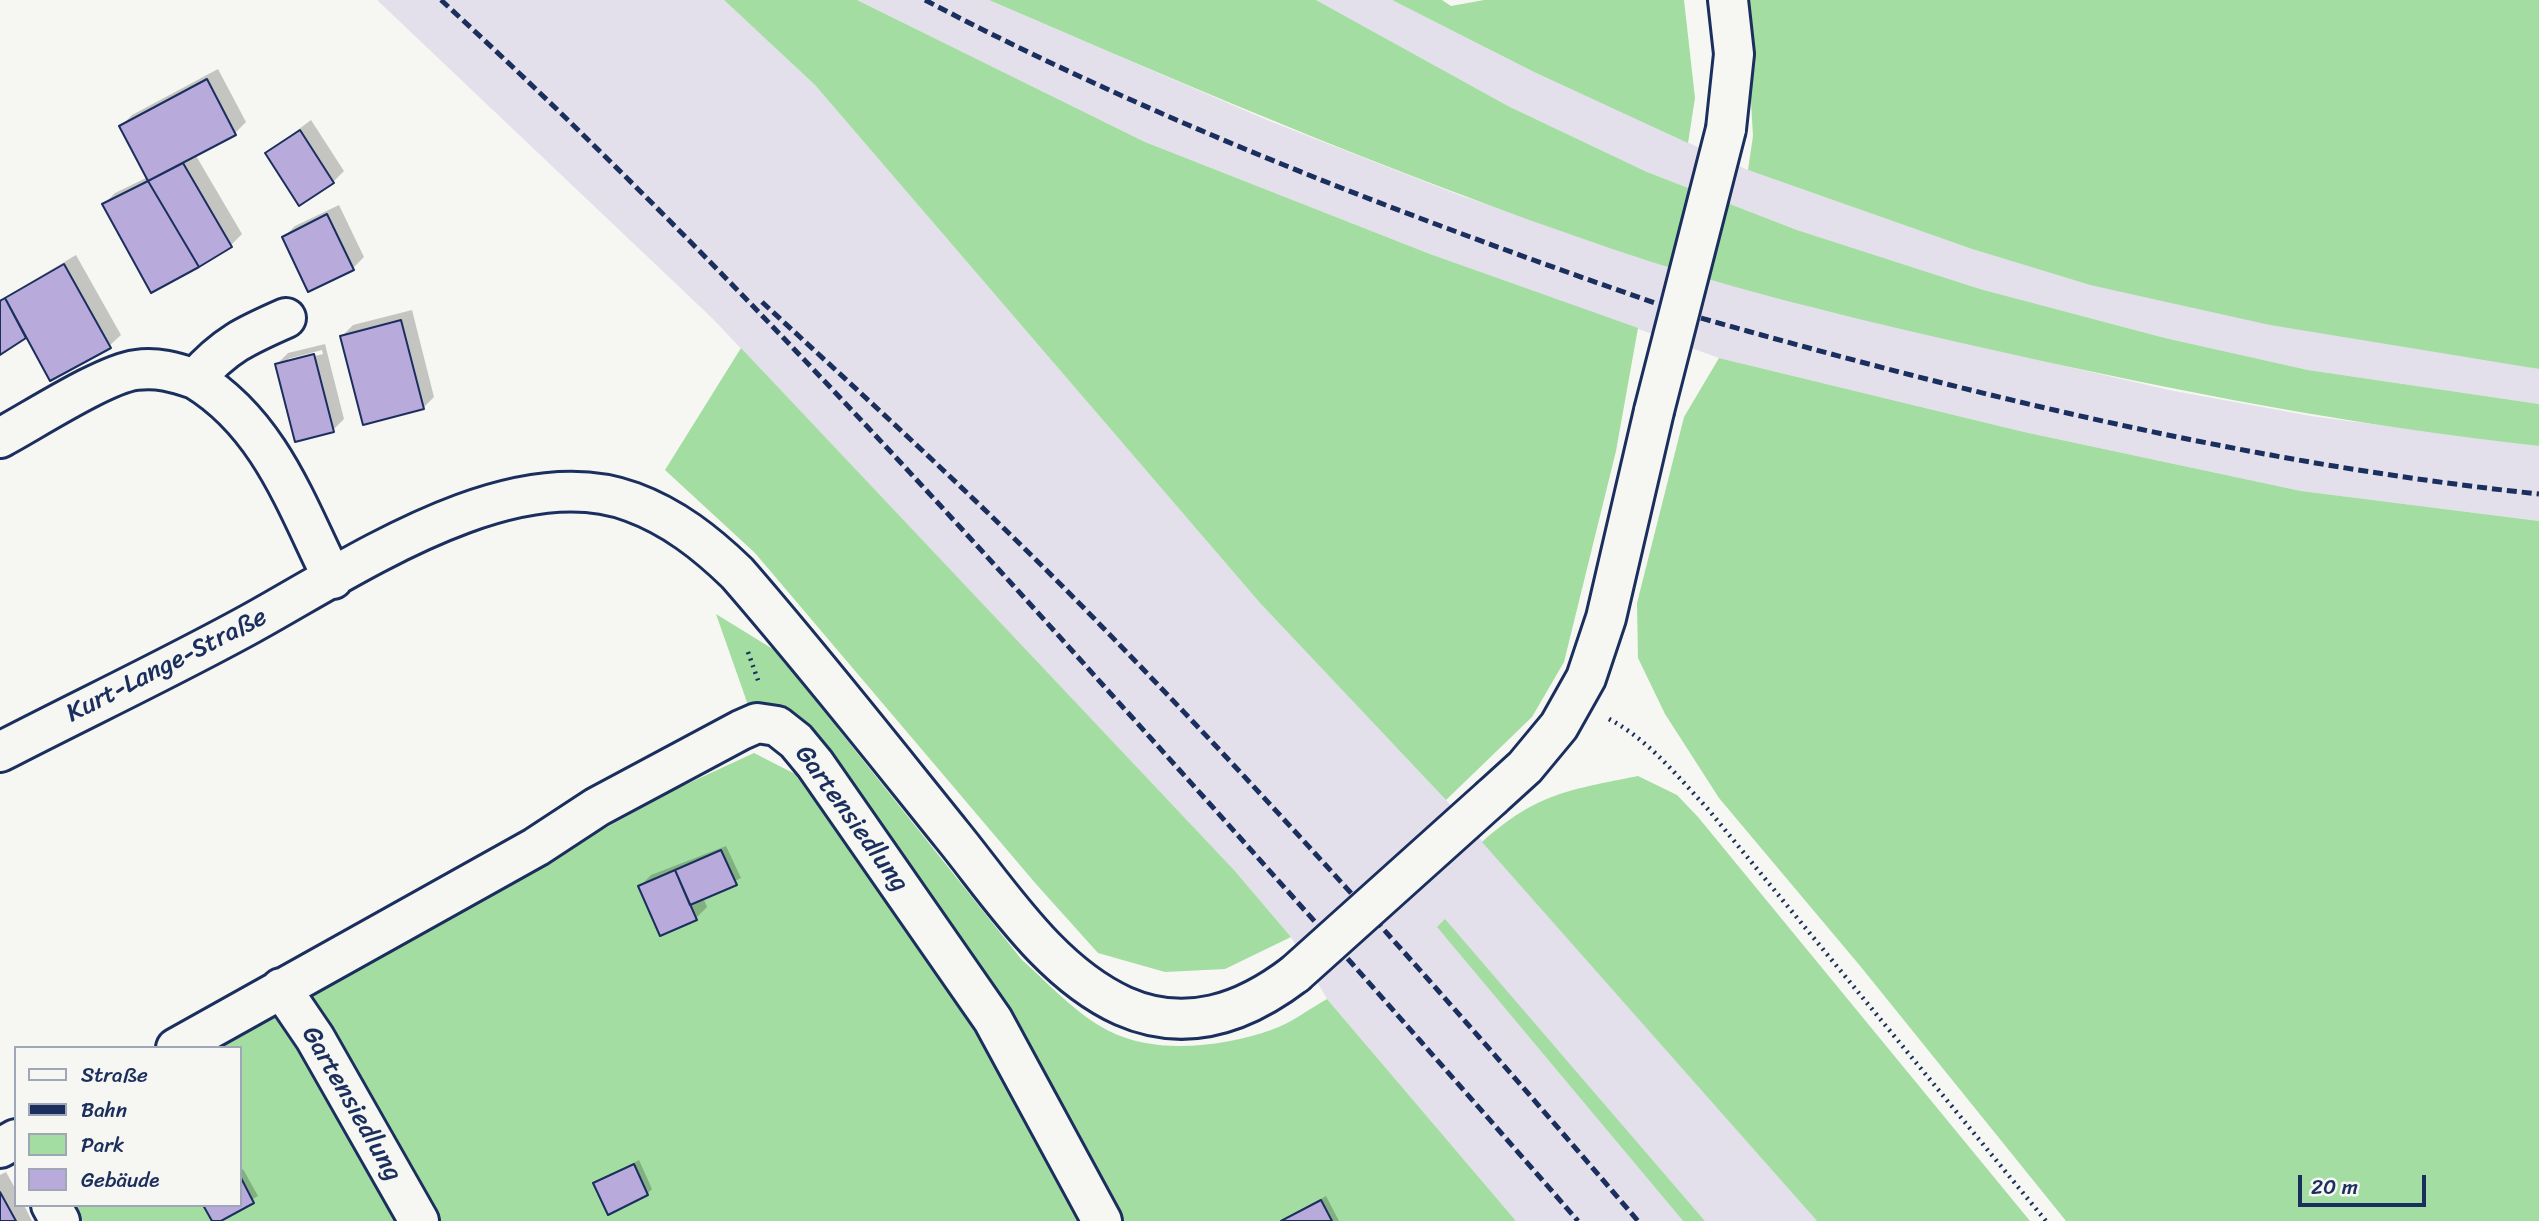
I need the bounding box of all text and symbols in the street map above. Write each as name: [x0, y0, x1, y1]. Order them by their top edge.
street label: Kurt-Lange-Straße: [61, 602, 273, 730]
street label: Gartensiedlung: [787, 740, 915, 898]
street label: Gartensiedlung: [294, 1021, 408, 1187]
legend: [14, 1046, 242, 1207]
text: Straße: [81, 1056, 148, 1094]
text: Bahn: [81, 1091, 127, 1129]
text: Park: [81, 1126, 124, 1164]
text: Gebäude: [81, 1161, 159, 1199]
scale bar: [2301, 1162, 2429, 1206]
text: 20 m: [2311, 1168, 2358, 1206]

